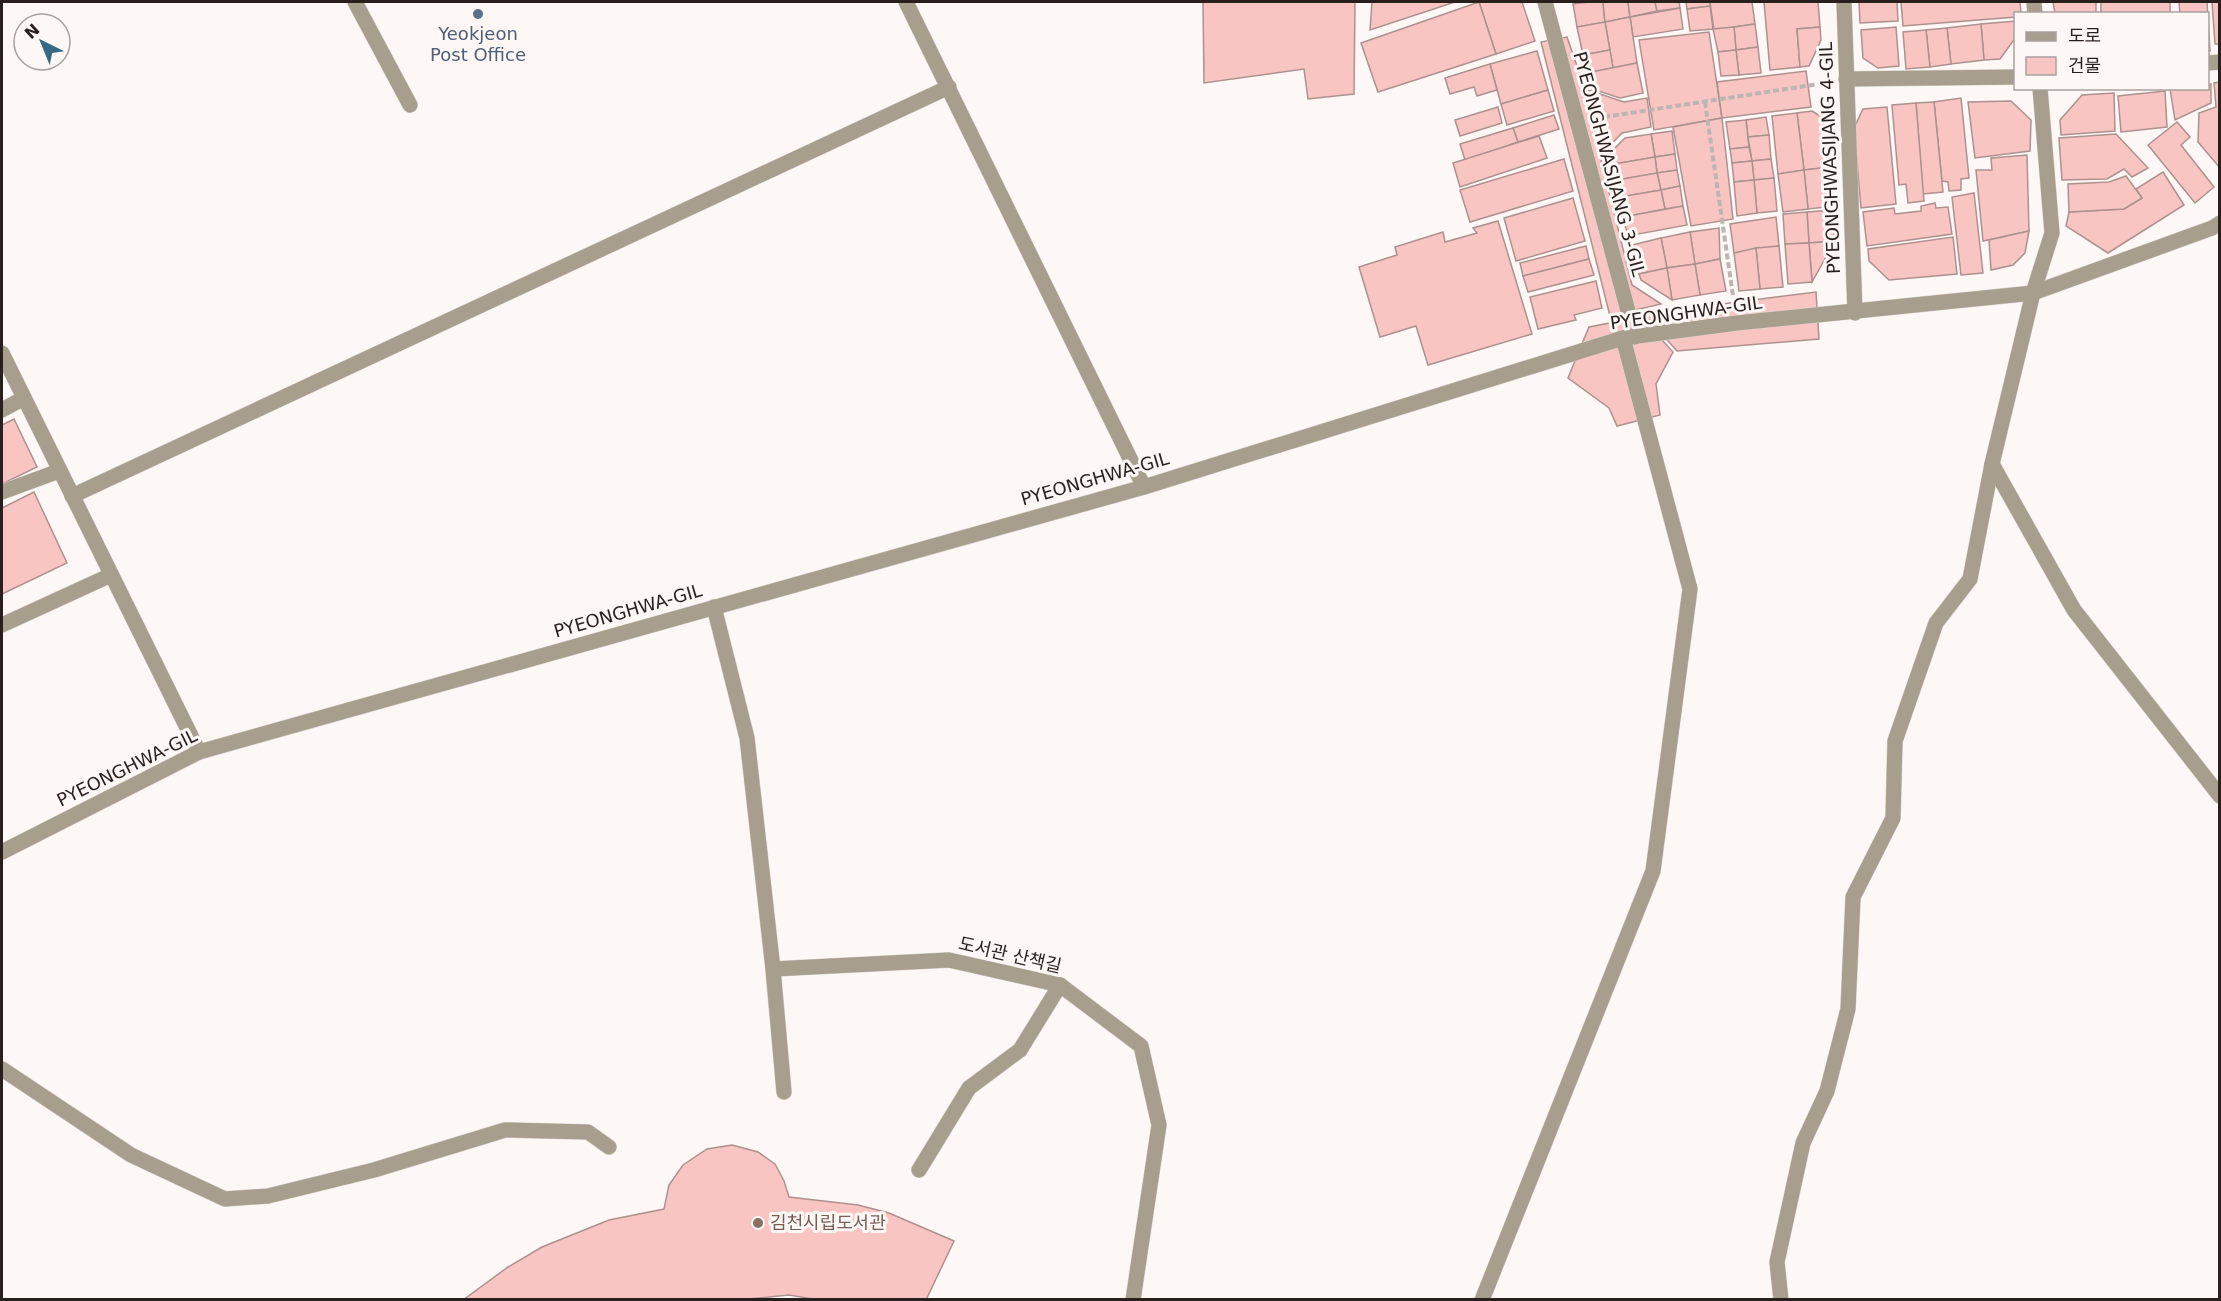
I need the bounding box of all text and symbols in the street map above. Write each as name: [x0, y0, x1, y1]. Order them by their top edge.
marker: Yeokjeon Post Office: [471, 7, 485, 21]
north arrow: [12, 12, 72, 72]
legend: [2014, 12, 2209, 90]
text: N: [21, 20, 43, 43]
place label: Yeokjeon Post Office: [430, 23, 526, 65]
text: 도로: [2068, 25, 2101, 46]
street label: PYEONGHWASIJANG 4-GIL: [1815, 42, 1844, 274]
street label: PYEONGHWASIJANG 3-GIL: [1569, 49, 1650, 279]
text: 건물: [2068, 55, 2101, 76]
street label: PYEONGHWA-GIL: [1609, 291, 1763, 334]
street label: PYEONGHWA-GIL: [1018, 447, 1171, 510]
street label: PYEONGHWA-GIL: [551, 579, 704, 642]
street label: PYEONGHWA-GIL: [53, 725, 200, 811]
street label: 도서관 산책길: [957, 932, 1064, 977]
place label: 김천시립도서관: [770, 1212, 886, 1233]
marker: 김천시립도서관: [751, 1216, 765, 1230]

